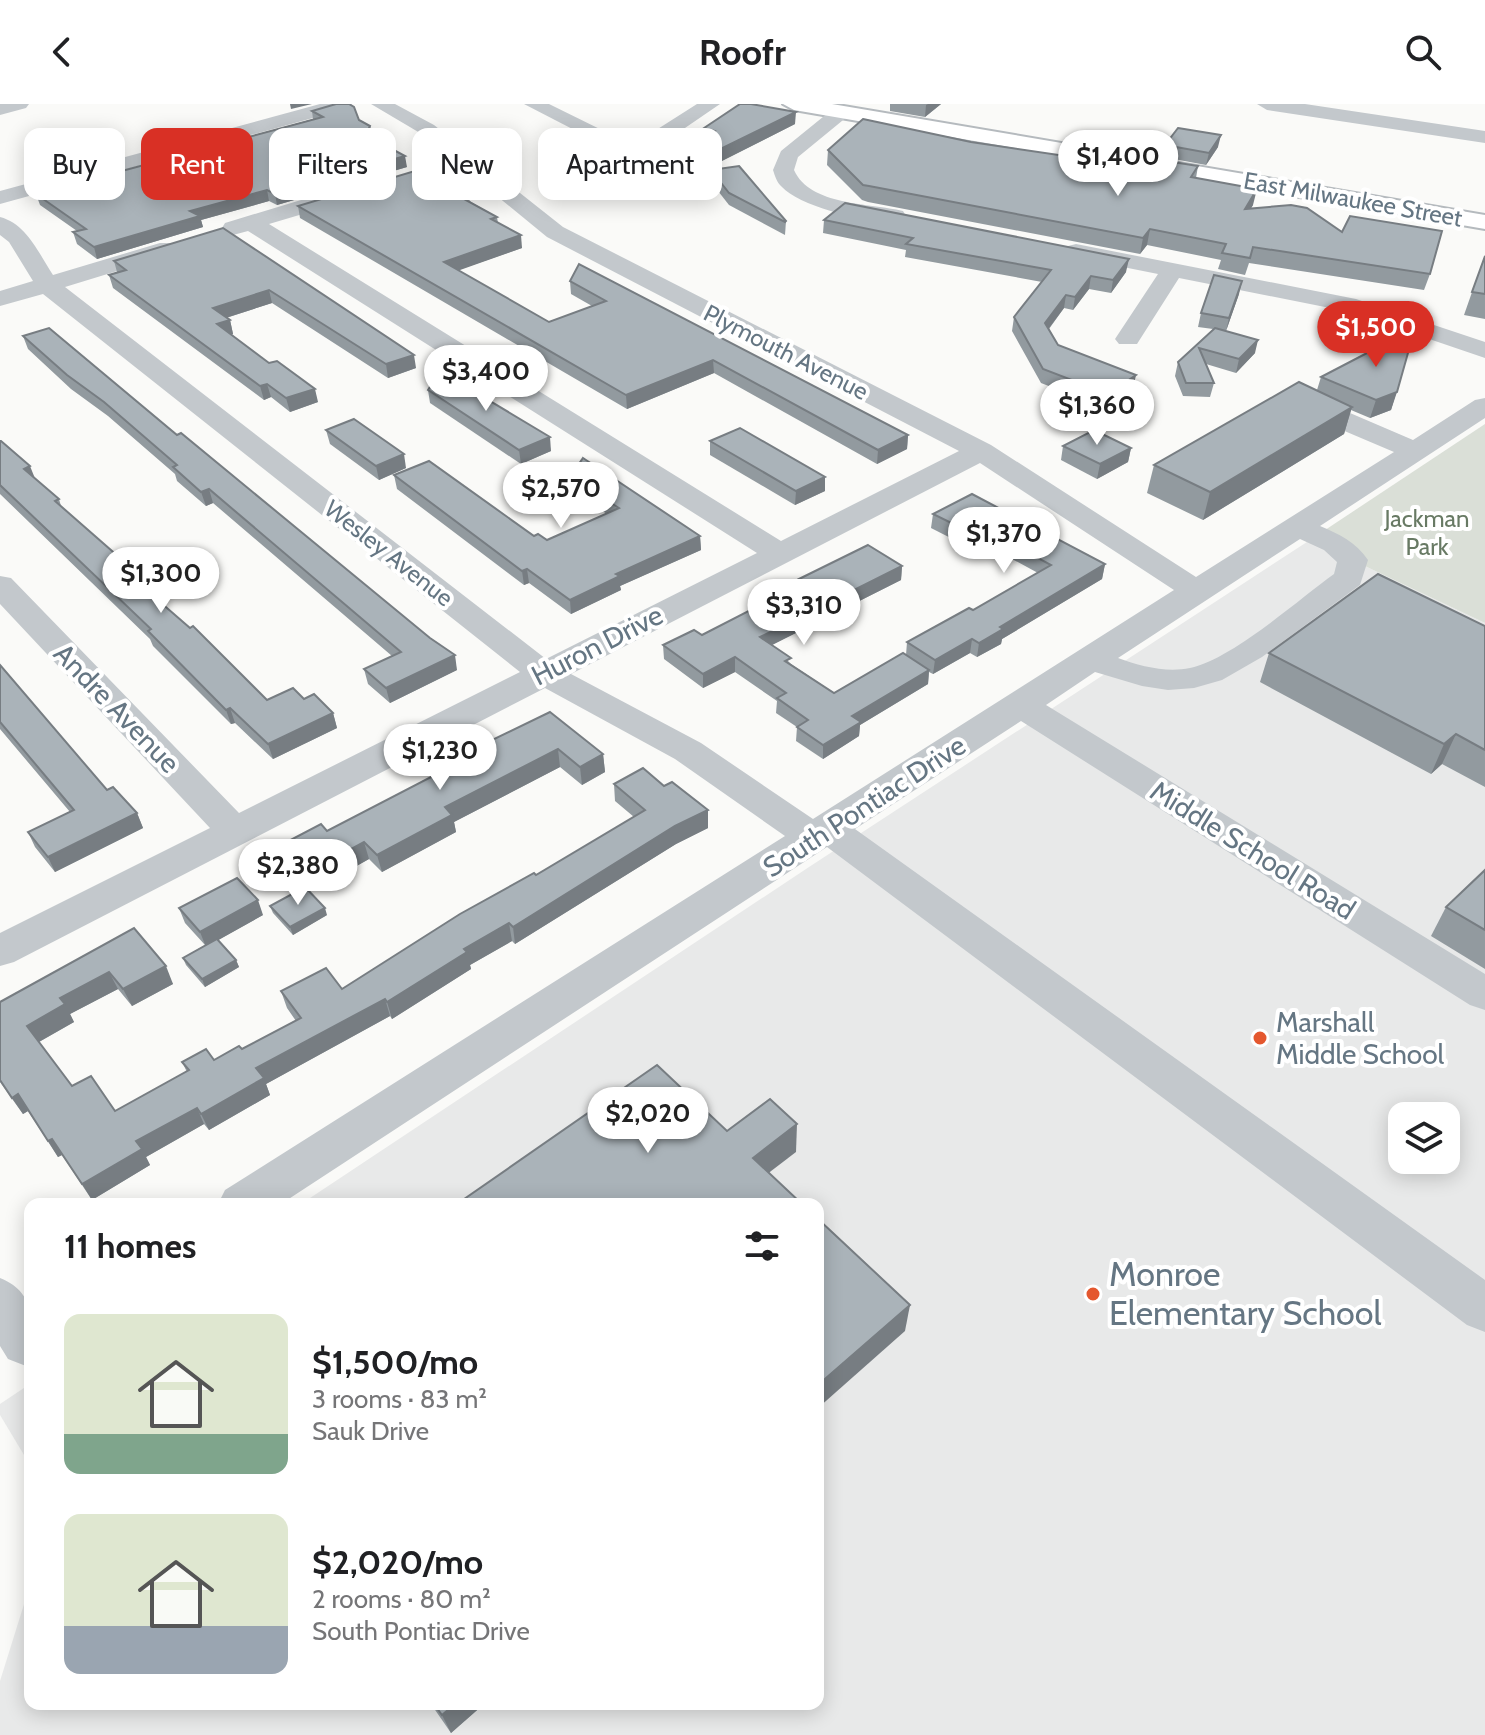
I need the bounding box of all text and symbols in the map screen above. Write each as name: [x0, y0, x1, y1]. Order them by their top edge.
icon: back: [40, 30, 84, 74]
text: Roofr: [699, 30, 786, 74]
icon: search: [1401, 30, 1445, 74]
chip: Buy: [24, 128, 125, 200]
chip: Rent: [141, 128, 253, 200]
chip: Filters: [269, 128, 396, 200]
chip: New: [412, 128, 522, 200]
chip: Apartment: [538, 128, 722, 200]
pin: $1,400: [1053, 130, 1183, 198]
text: $1,400: [1076, 140, 1160, 172]
street label: East Milwaukee Street: [1241, 165, 1465, 233]
street label: Plymouth Avenue: [699, 298, 873, 406]
pin: $1,500: [1311, 301, 1441, 369]
text: $1,500: [1335, 311, 1417, 343]
pin: $3,400: [421, 345, 551, 413]
text: $3,400: [442, 355, 530, 387]
pin: $1,360: [1032, 379, 1162, 447]
text: $1,360: [1058, 389, 1136, 421]
pin: $2,570: [496, 462, 626, 530]
text: $2,570: [521, 472, 601, 504]
street label: Wesley Avenue: [319, 494, 459, 612]
park label: Jackman Park: [1383, 504, 1470, 561]
pin: $1,370: [939, 507, 1069, 575]
text: $1,370: [966, 517, 1042, 549]
pin: $1,300: [96, 547, 226, 615]
text: $1,300: [120, 557, 202, 589]
pin: $3,310: [739, 579, 869, 647]
text: $3,310: [765, 589, 843, 621]
street label: Huron Drive: [526, 597, 668, 693]
street label: Andre Avenue: [47, 636, 187, 780]
pin: $1,230: [375, 724, 505, 792]
street label: South Pontiac Drive: [756, 728, 972, 884]
text: $1,230: [402, 734, 478, 766]
street label: Middle School Road: [1144, 773, 1362, 927]
pin: $2,380: [233, 839, 363, 907]
text: $2,380: [257, 849, 339, 881]
place label: Marshall Middle School: [1276, 1005, 1445, 1071]
marker: Marshall Middle School: [1251, 1029, 1269, 1047]
pin: $2,020: [583, 1087, 713, 1155]
text: $2,020: [605, 1097, 691, 1129]
map controls: [1388, 1102, 1460, 1174]
button: layers: [1388, 1102, 1460, 1174]
icon: filters: [740, 1224, 784, 1268]
text: 11 homes: [64, 1225, 196, 1267]
place label: Monroe Elementary School: [1109, 1253, 1382, 1334]
marker: Monroe Elementary School: [1084, 1285, 1102, 1303]
text: $1,500/mo: [312, 1341, 478, 1383]
icon: home: [128, 1346, 224, 1442]
text: 3 rooms · 83 m²: [312, 1383, 487, 1415]
text: Sauk Drive: [312, 1415, 429, 1447]
text: $2,020/mo: [312, 1541, 483, 1583]
icon: home: [128, 1546, 224, 1642]
text: 2 rooms · 80 m²: [312, 1583, 491, 1615]
text: South Pontiac Drive: [312, 1615, 530, 1647]

